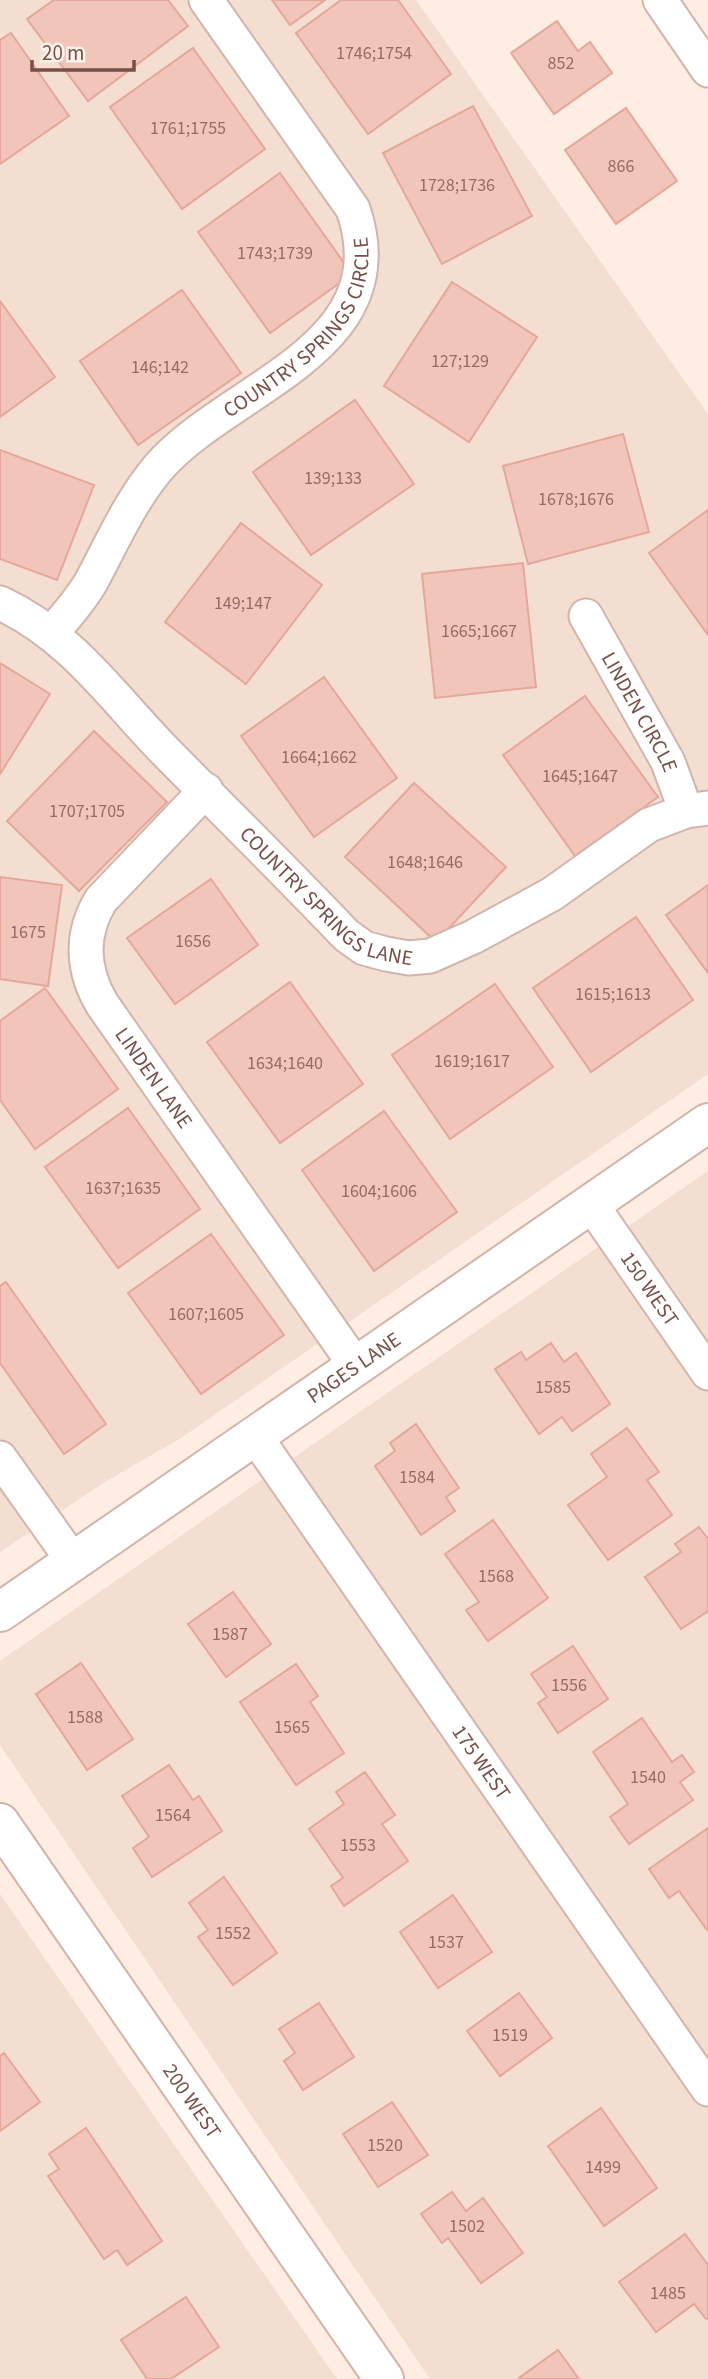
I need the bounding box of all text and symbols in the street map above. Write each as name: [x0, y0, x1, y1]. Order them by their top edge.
scale bar: [32, 28, 133, 72]
text: 20 m: [42, 38, 84, 68]
house number: 1746;1754: [336, 41, 412, 66]
house number: 852: [548, 51, 574, 76]
house number: 1761;1755: [150, 116, 226, 141]
house number: 866: [608, 154, 634, 179]
house number: 1728;1736: [419, 173, 495, 198]
street label: COUNTRY SPRINGS CIRCLE: [217, 236, 376, 425]
house number: 1743;1739: [237, 241, 313, 266]
house number: 127;129: [431, 349, 489, 374]
house number: 146;142: [131, 355, 189, 380]
house number: 139;133: [304, 466, 362, 491]
house number: 1678;1676: [538, 487, 614, 512]
house number: 149;147: [214, 591, 272, 616]
house number: 1665;1667: [441, 619, 517, 644]
street label: LINDEN CIRCLE: [594, 646, 685, 776]
house number: 1664;1662: [281, 745, 357, 770]
house number: 1645;1647: [542, 764, 618, 789]
house number: 1707;1705: [49, 799, 125, 824]
street label: COUNTRY SPRINGS LANE: [233, 819, 415, 973]
house number: 1648;1646: [387, 850, 463, 875]
house number: 1675: [10, 920, 46, 945]
house number: 1656: [175, 929, 211, 954]
house number: 1615;1613: [575, 982, 651, 1007]
street label: LINDEN LANE: [108, 1021, 200, 1135]
house number: 1619;1617: [434, 1049, 510, 1074]
house number: 1634;1640: [247, 1051, 323, 1076]
house number: 1637;1635: [85, 1176, 161, 1201]
house number: 1604;1606: [341, 1179, 417, 1204]
street label: 150 WEST: [613, 1245, 686, 1332]
house number: 1607;1605: [168, 1302, 244, 1327]
street label: PAGES LANE: [301, 1325, 407, 1411]
house number: 1585: [535, 1375, 571, 1400]
house number: 1584: [399, 1465, 435, 1490]
house number: 1568: [478, 1564, 514, 1589]
house number: 1587: [212, 1622, 248, 1647]
house number: 1556: [551, 1673, 587, 1698]
house number: 1588: [67, 1705, 103, 1730]
house number: 1565: [274, 1715, 310, 1740]
street label: 175 WEST: [445, 1719, 518, 1806]
house number: 1540: [630, 1765, 666, 1790]
house number: 1564: [155, 1803, 191, 1828]
house number: 1553: [340, 1833, 376, 1858]
house number: 1552: [215, 1921, 251, 1946]
house number: 1537: [428, 1930, 464, 1955]
house number: 1519: [492, 2023, 528, 2048]
street label: 200 WEST: [156, 2058, 229, 2145]
house number: 1520: [367, 2133, 403, 2158]
house number: 1499: [585, 2155, 621, 2180]
house number: 1502: [449, 2214, 485, 2239]
house number: 1485: [650, 2281, 686, 2306]

